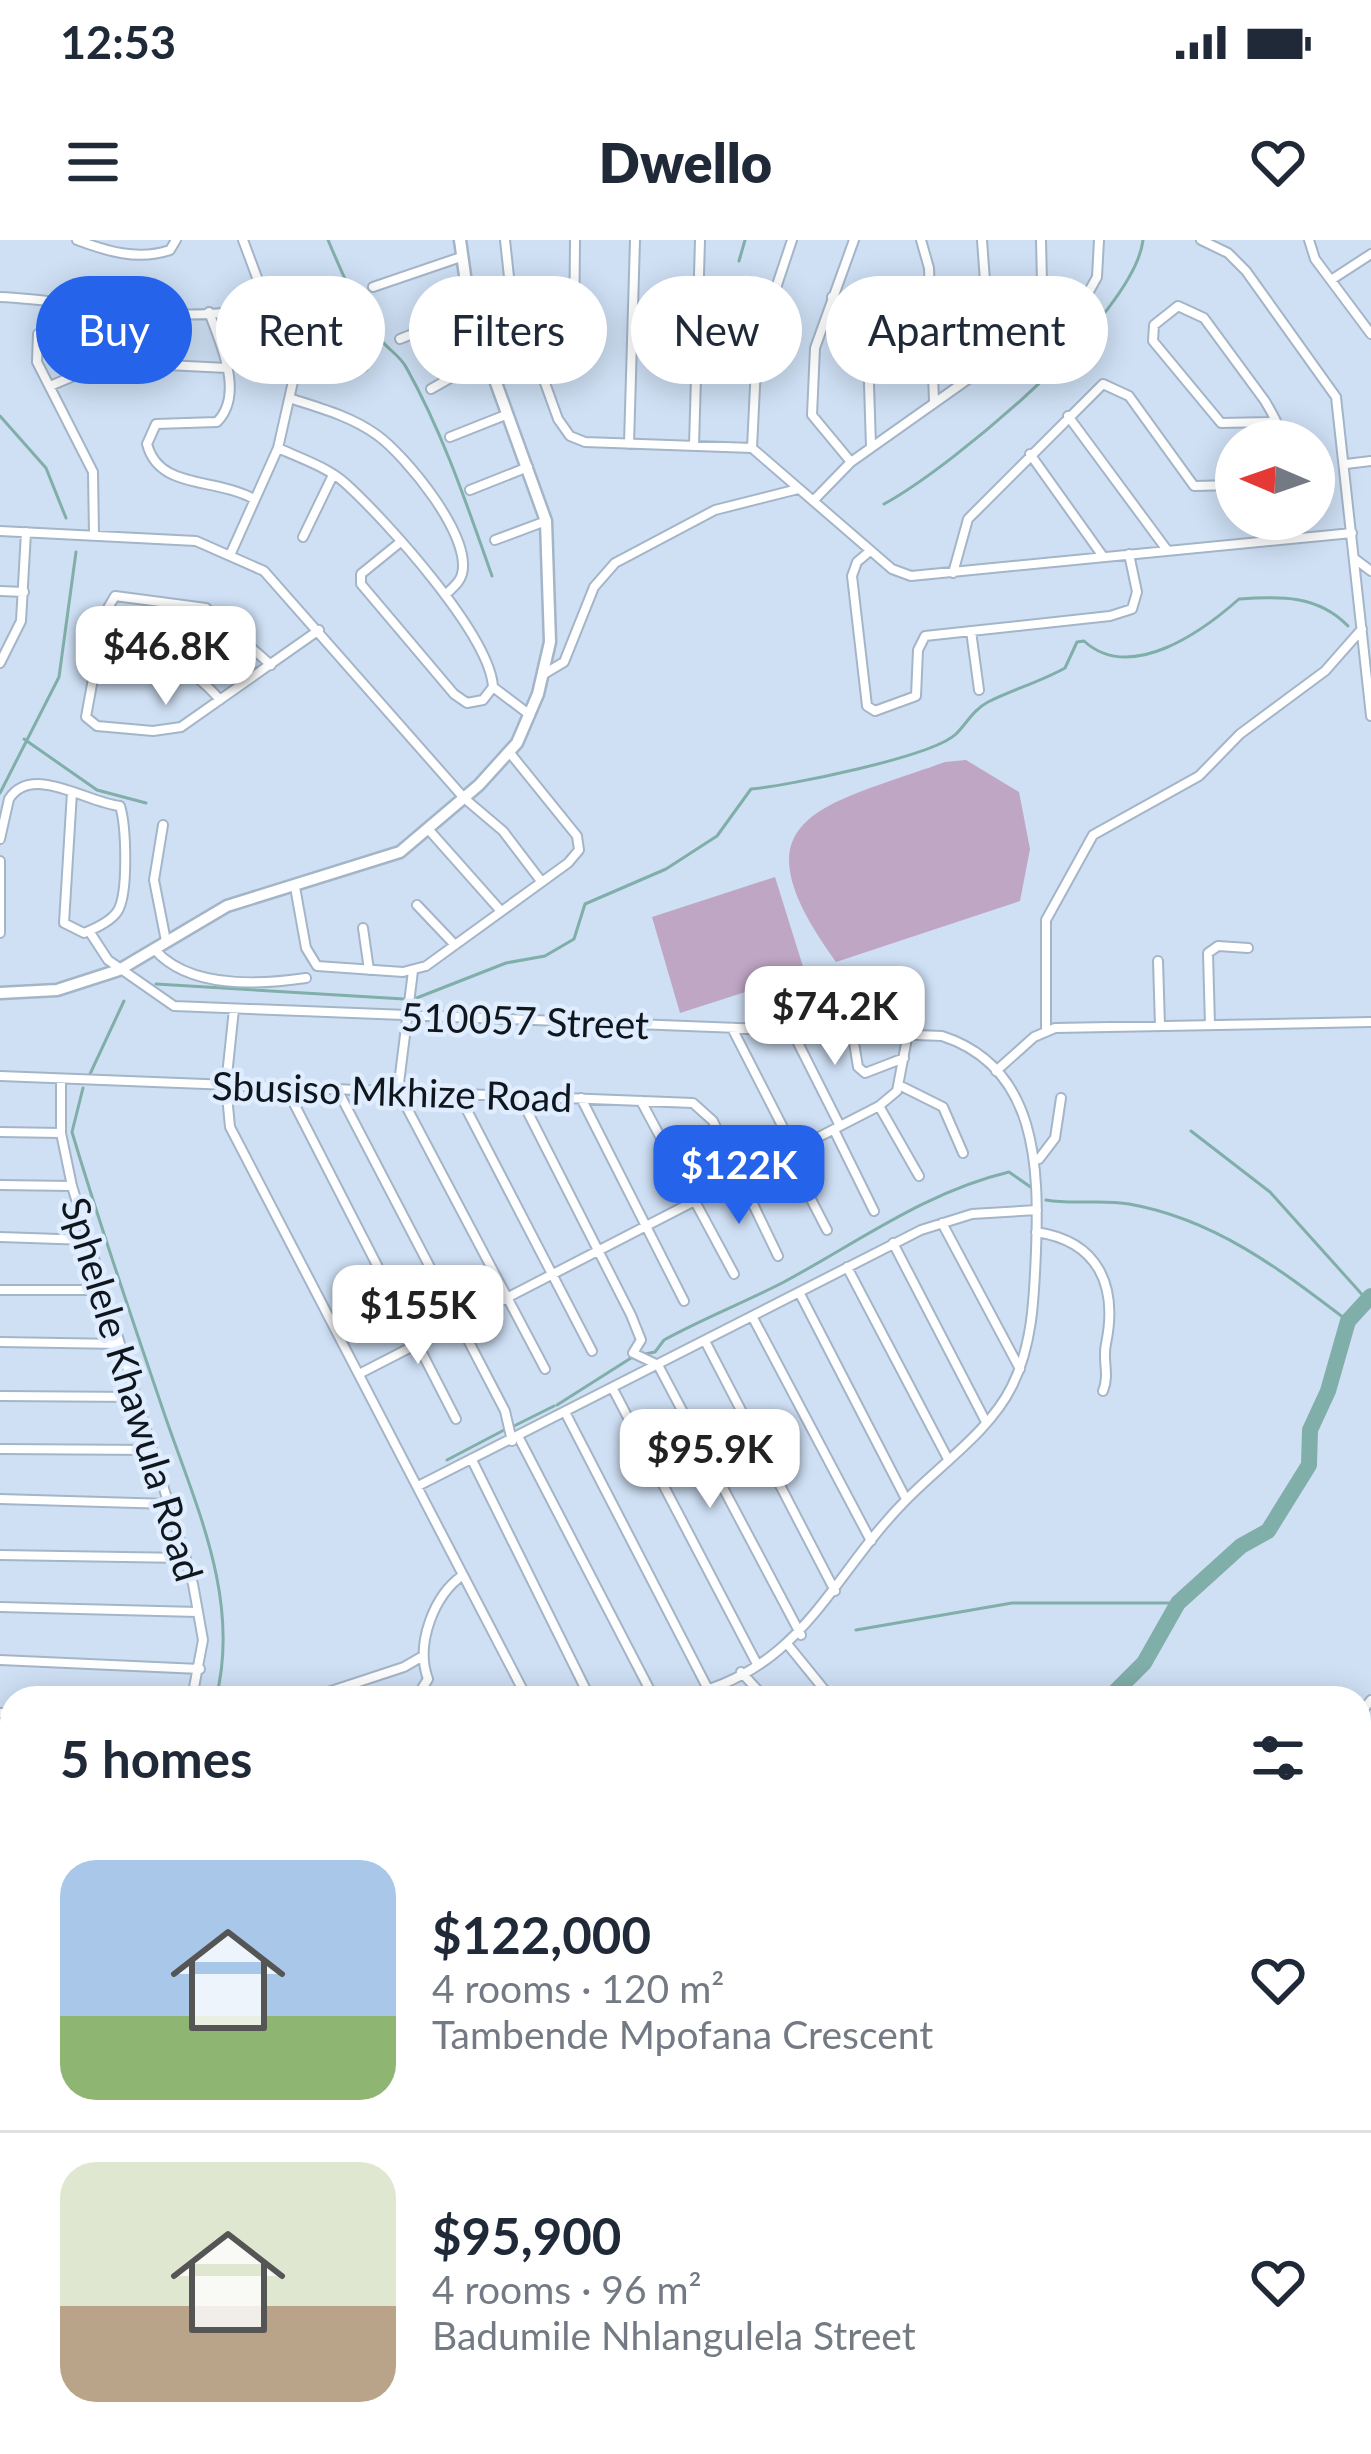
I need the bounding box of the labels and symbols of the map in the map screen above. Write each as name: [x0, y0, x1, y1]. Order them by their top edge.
north arrow: [1215, 420, 1335, 540]
pin: $46.8K: [68, 606, 264, 708]
pin: $74.2K: [737, 966, 933, 1068]
street label: 510057 Street: [400, 993, 650, 1047]
street label: Sbusiso Mkhize Road: [211, 1062, 573, 1120]
pin: $122K: [655, 1125, 823, 1227]
street label: Sphelele Khawula Road: [53, 1192, 213, 1586]
pin: $155K: [334, 1265, 502, 1367]
pin: $95.9K: [612, 1409, 808, 1511]

